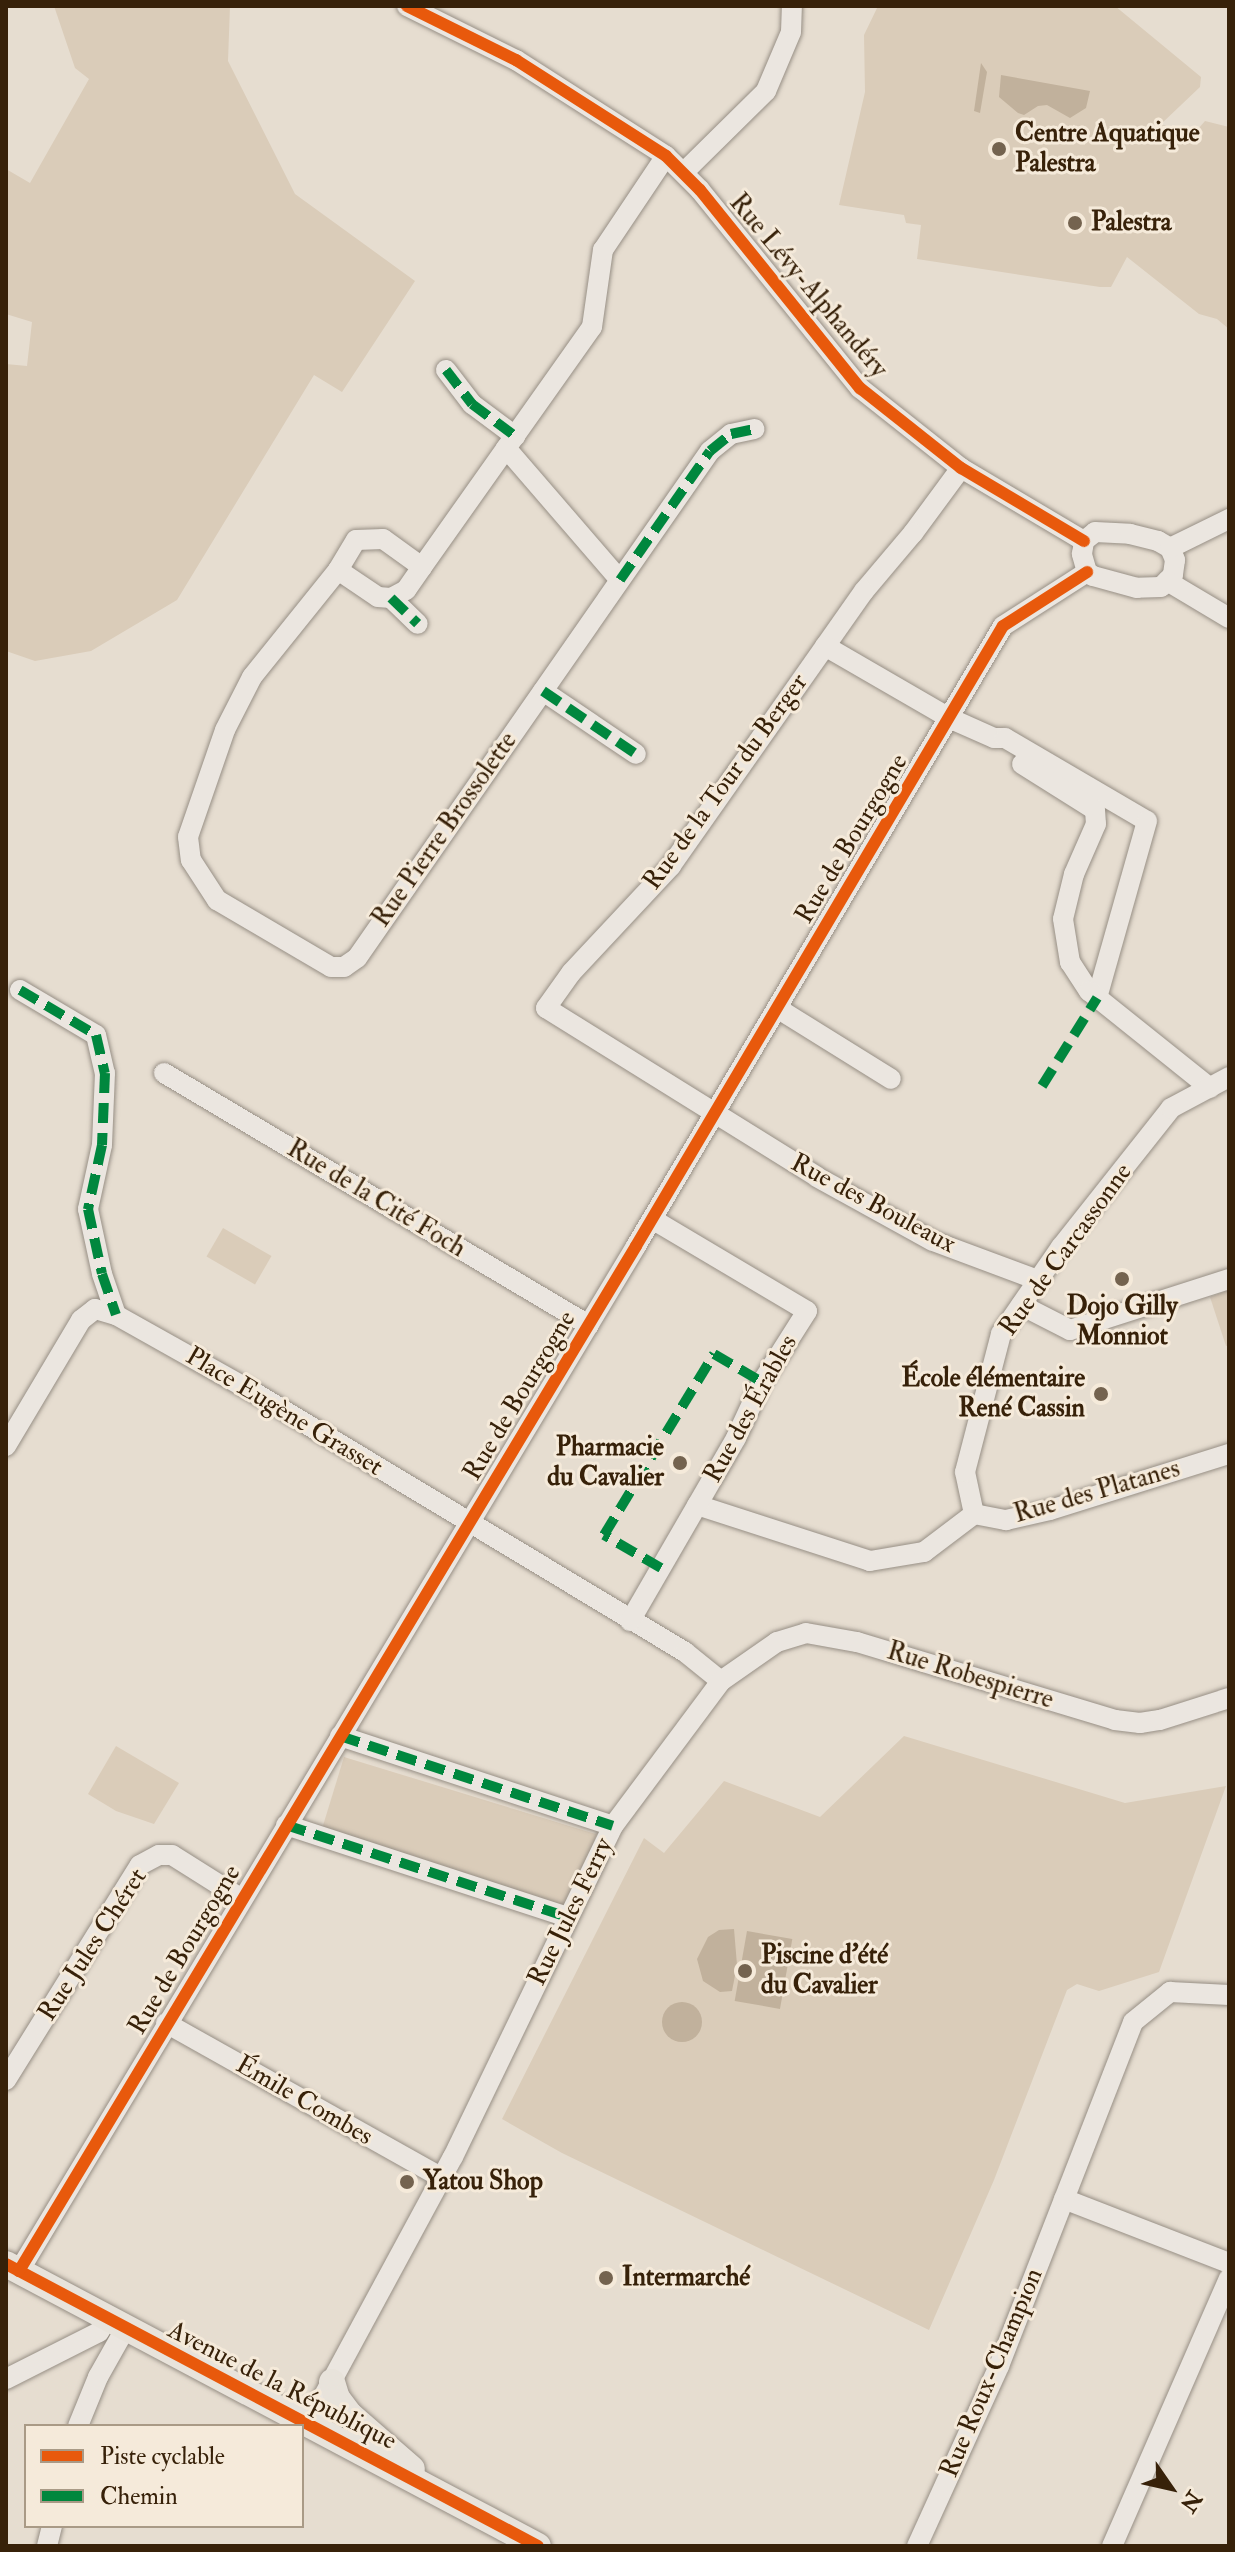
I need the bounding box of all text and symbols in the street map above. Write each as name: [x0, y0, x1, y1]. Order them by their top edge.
place label: Centre Aquatique Palestra: [1015, 118, 1200, 180]
marker: Centre Aquatique Palestra: [990, 140, 1008, 158]
street label: Rue Lévy-Alphandéry: [722, 188, 894, 384]
place label: Palestra: [1091, 207, 1171, 239]
marker: Palestra: [1066, 214, 1084, 232]
street label: Rue de la Tour du Berger: [637, 668, 815, 896]
street label: Rue Pierre Brossolette: [366, 726, 524, 934]
street label: Rue de Bourgogne: [789, 749, 915, 929]
street label: Rue de la Cité Foch: [281, 1133, 471, 1265]
street label: Rue des Bouleaux: [785, 1147, 961, 1261]
street label: Rue de Carcassonne: [993, 1158, 1139, 1342]
marker: Dojo Gilly Monniot: [1113, 1270, 1131, 1288]
place label: Dojo Gilly Monniot: [1066, 1291, 1178, 1352]
street label: Rue de Bourgogne: [457, 1306, 583, 1486]
street label: Rue des Érables: [698, 1330, 804, 1488]
street label: Place Eugène Grasset: [180, 1341, 388, 1483]
place label: École élémentaire René Cassin: [902, 1363, 1085, 1424]
marker: École élémentaire René Cassin: [1092, 1385, 1110, 1403]
place label: Pharmacie du Cavalier: [547, 1432, 664, 1494]
street label: Rue des Platanes: [1010, 1453, 1184, 1531]
marker: Pharmacie du Cavalier: [671, 1454, 689, 1472]
street label: Rue Robespierre: [883, 1636, 1057, 1716]
street label: Rue Jules Ferry: [522, 1833, 620, 1991]
street label: Rue de Bourgogne: [122, 1860, 248, 2040]
street label: Rue Jules Chéret: [32, 1863, 154, 2027]
place label: Piscine d'été du Cavalier: [761, 1940, 888, 2002]
marker: Piscine d'été du Cavalier: [736, 1962, 754, 1980]
street label: Émile Combes: [230, 2049, 378, 2153]
place label: Yatou Shop: [423, 2166, 543, 2198]
marker: Yatou Shop: [398, 2173, 416, 2191]
place label: Intermarché: [622, 2262, 750, 2294]
street label: Rue Roux-Champion: [934, 2264, 1050, 2482]
marker: Intermarché: [597, 2269, 615, 2287]
street label: Avenue de la République: [162, 2315, 402, 2457]
legend: [24, 2424, 304, 2528]
text: Piste cyclable: [100, 2441, 225, 2472]
north arrow: [1131, 2448, 1211, 2528]
text: Chemin: [100, 2481, 178, 2512]
text: N: [1174, 2485, 1208, 2517]

